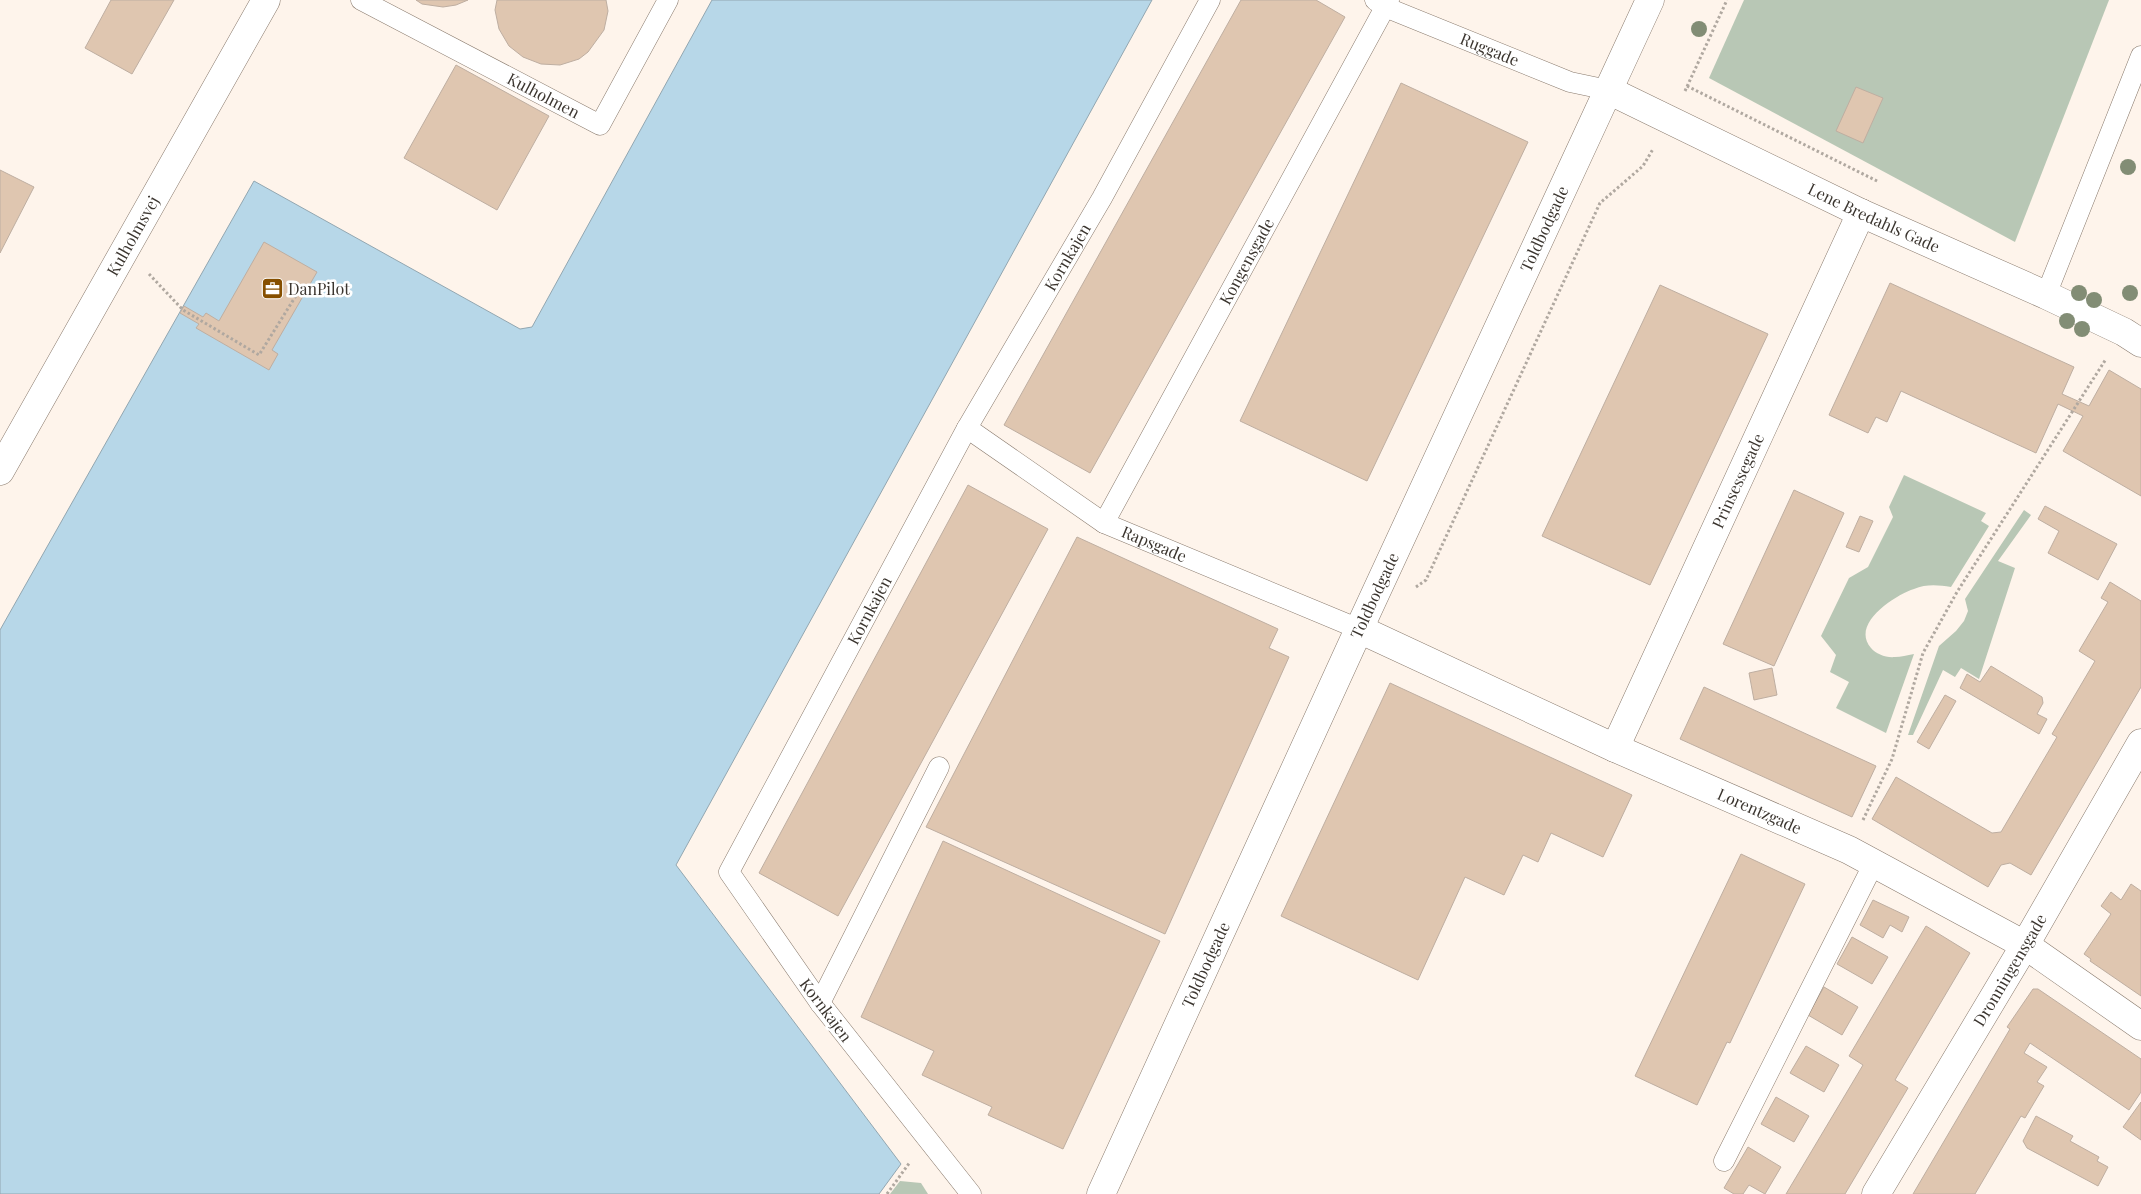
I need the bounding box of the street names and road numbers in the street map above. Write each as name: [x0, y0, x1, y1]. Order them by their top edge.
street label: Ruggade: [1457, 28, 1522, 70]
street label: Kulholmen: [504, 67, 584, 123]
street label: Lene Bredahls Gade: [1805, 178, 1943, 257]
street label: Toldbodgade: [1515, 182, 1573, 275]
street label: Kulholmsvej: [101, 192, 163, 279]
street label: Kongensgade: [1214, 214, 1278, 308]
street label: Kornkajen: [1039, 219, 1095, 294]
street label: Prinsessegade: [1706, 430, 1768, 531]
street label: Rapsgade: [1119, 521, 1190, 566]
street label: Toldbodgade: [1345, 549, 1403, 642]
street label: Kornkajen: [842, 572, 896, 648]
street label: Lorentzgade: [1714, 783, 1805, 838]
street label: Dronningensgade: [1968, 910, 2051, 1030]
street label: Toldbodgade: [1176, 918, 1234, 1011]
street label: Kornkajen: [796, 974, 857, 1046]

